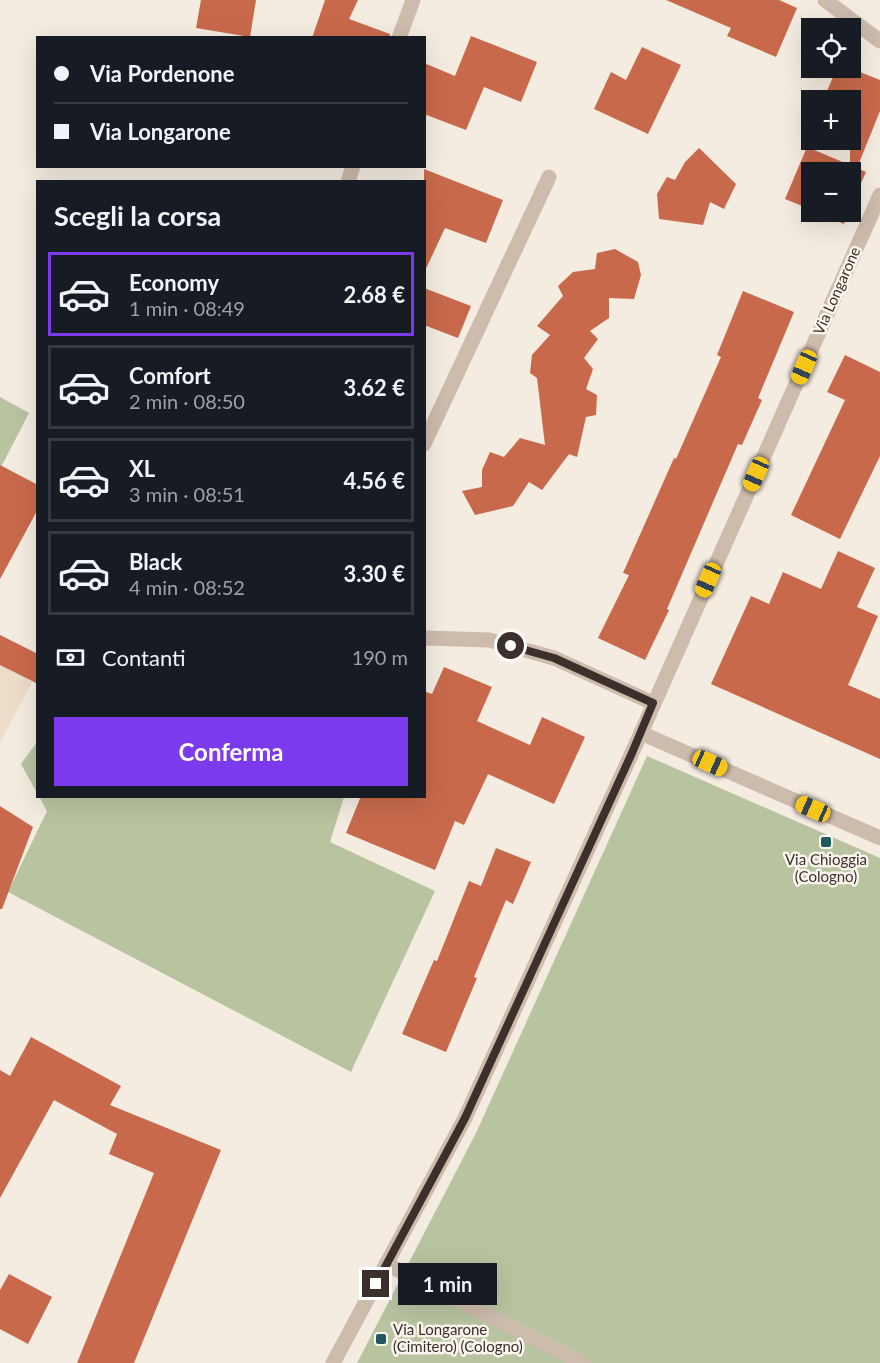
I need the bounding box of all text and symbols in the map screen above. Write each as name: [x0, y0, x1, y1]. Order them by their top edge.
map controls: [801, 18, 861, 222]
button: locate: [801, 18, 861, 78]
text: Via Pordenone: [90, 60, 234, 87]
button: +: [801, 90, 861, 150]
text: Via Longarone: [90, 118, 231, 145]
button: −: [801, 162, 861, 222]
text: Scegli la corsa: [54, 199, 221, 232]
street label: Via Longarone: [809, 244, 864, 337]
icon: car: [57, 267, 111, 321]
text: Economy: [129, 269, 219, 296]
text: 2.68 €: [343, 281, 405, 308]
text: 1 min · 08:49: [129, 296, 245, 320]
car: [788, 347, 820, 387]
icon: car: [57, 360, 111, 414]
text: Comfort: [129, 362, 211, 389]
text: 3.62 €: [343, 374, 405, 401]
text: 2 min · 08:50: [129, 389, 245, 413]
icon: car: [57, 453, 111, 507]
car: [740, 454, 772, 494]
text: XL: [129, 455, 155, 482]
text: 4.56 €: [343, 467, 405, 494]
text: 3 min · 08:51: [129, 482, 245, 506]
icon: car: [57, 546, 111, 600]
text: Black: [129, 548, 182, 575]
text: 3.30 €: [343, 560, 405, 587]
car: [692, 560, 724, 600]
text: 4 min · 08:52: [129, 575, 245, 599]
route start: [497, 632, 524, 659]
icon: cash: [54, 641, 87, 674]
text: Contanti: [102, 644, 186, 671]
text: 190 m: [352, 645, 408, 669]
button: Conferma: [54, 717, 408, 786]
car: [690, 747, 730, 779]
car: [793, 793, 833, 825]
marker: Via Chioggia (Cologno): [819, 835, 833, 849]
place label: Via Chioggia (Cologno): [785, 850, 867, 885]
callout: 1 min: [397, 1263, 496, 1305]
route end: [362, 1270, 389, 1297]
text: 1 min: [423, 1272, 472, 1296]
place label: Via Longarone (Cimitero) (Cologno): [393, 1320, 523, 1355]
marker: Via Longarone (Cimitero) (Cologno): [374, 1332, 388, 1346]

